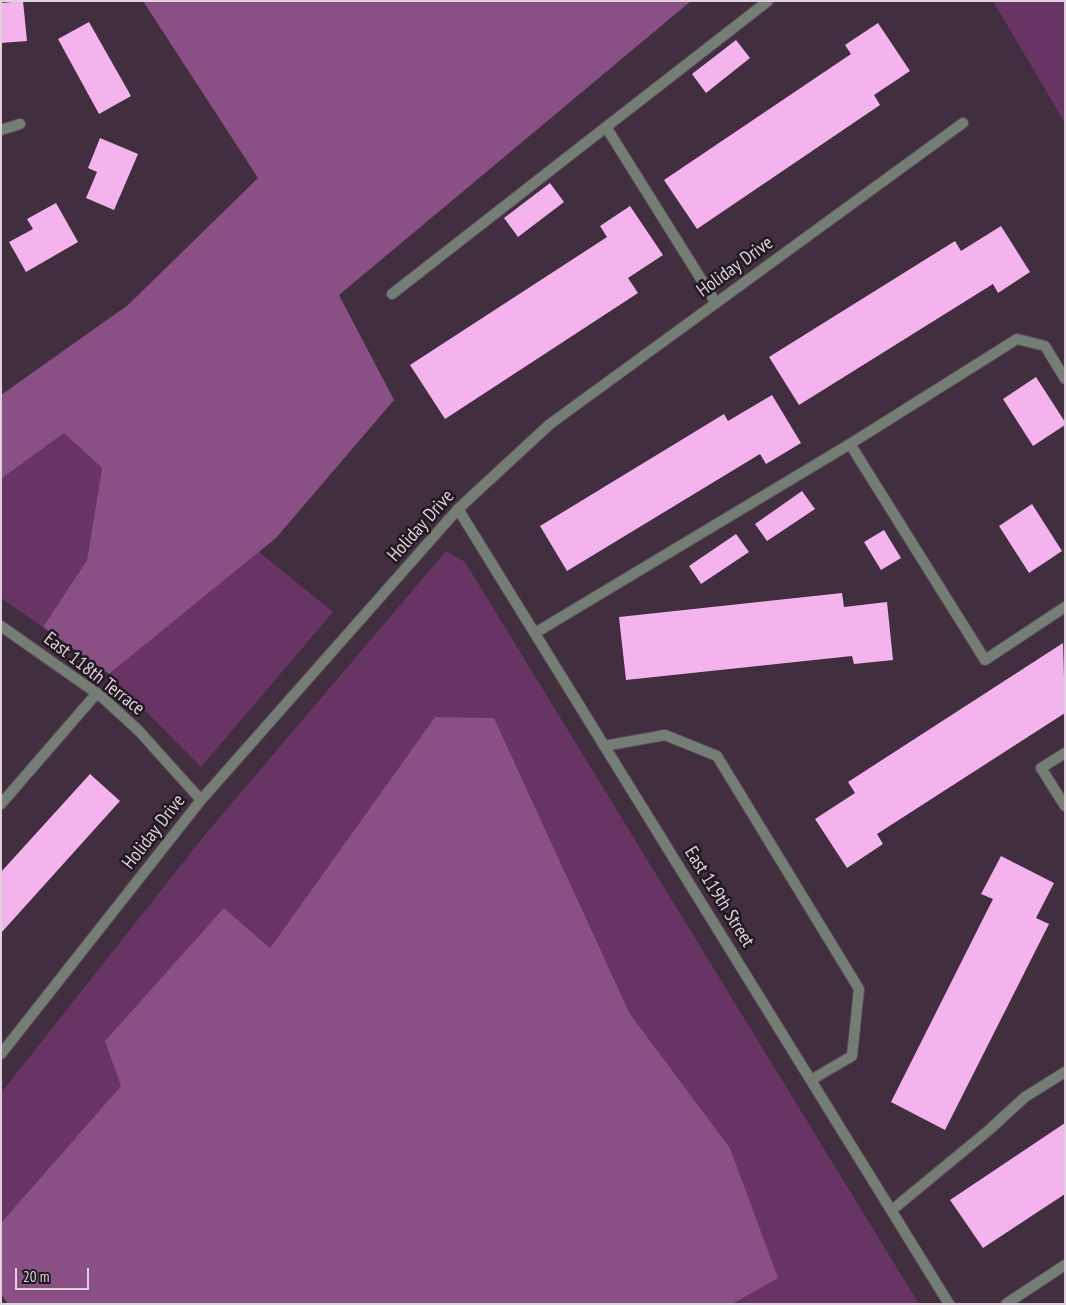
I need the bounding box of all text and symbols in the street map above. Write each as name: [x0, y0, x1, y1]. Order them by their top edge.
street label: Holiday Drive: [693, 232, 777, 302]
street label: Holiday Drive: [383, 486, 459, 566]
street label: East 118th Terrace: [39, 628, 149, 720]
street label: Holiday Drive: [118, 790, 190, 874]
street label: East 119th Street: [679, 843, 759, 951]
scale bar: [18, 1258, 91, 1290]
text: 20 m: [23, 1267, 49, 1286]

